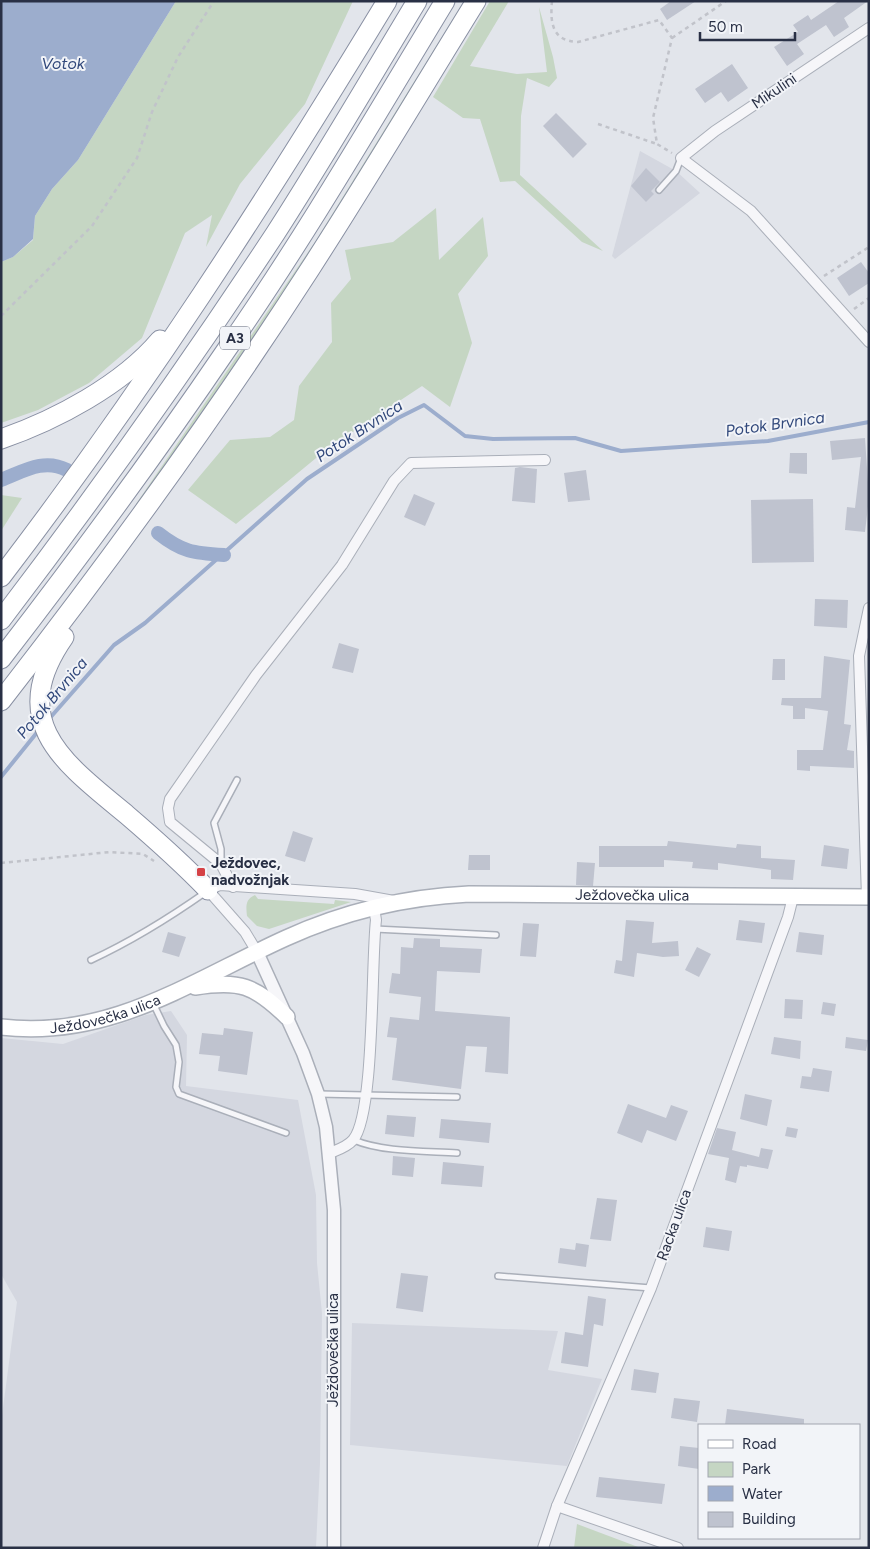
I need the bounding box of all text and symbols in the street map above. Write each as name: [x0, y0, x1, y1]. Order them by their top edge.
scale bar: [700, 10, 795, 42]
text: 50 m: [708, 18, 743, 36]
water label: Votok: [42, 54, 86, 73]
street label: Mikulini: [748, 69, 800, 113]
road number: A3: [220, 326, 250, 349]
water label: Potok Brvnica: [312, 396, 406, 466]
water label: Potok Brvnica: [724, 408, 826, 440]
water label: Potok Brvnica: [13, 654, 91, 742]
place label: Ježdovec, nadvožnjak: [211, 854, 289, 889]
marker: Ježdovec, nadvožnjak: [195, 866, 207, 878]
street label: Ježdovečka ulica: [575, 886, 689, 905]
street label: Ježdovečka ulica: [49, 991, 163, 1037]
street label: Racka ulica: [653, 1187, 695, 1263]
street label: Ježdovečka ulica: [324, 1293, 342, 1407]
legend: [698, 1424, 860, 1539]
text: Road: [742, 1435, 777, 1453]
text: Park: [742, 1460, 771, 1478]
text: Water: [742, 1485, 782, 1503]
text: Building: [742, 1510, 796, 1528]

